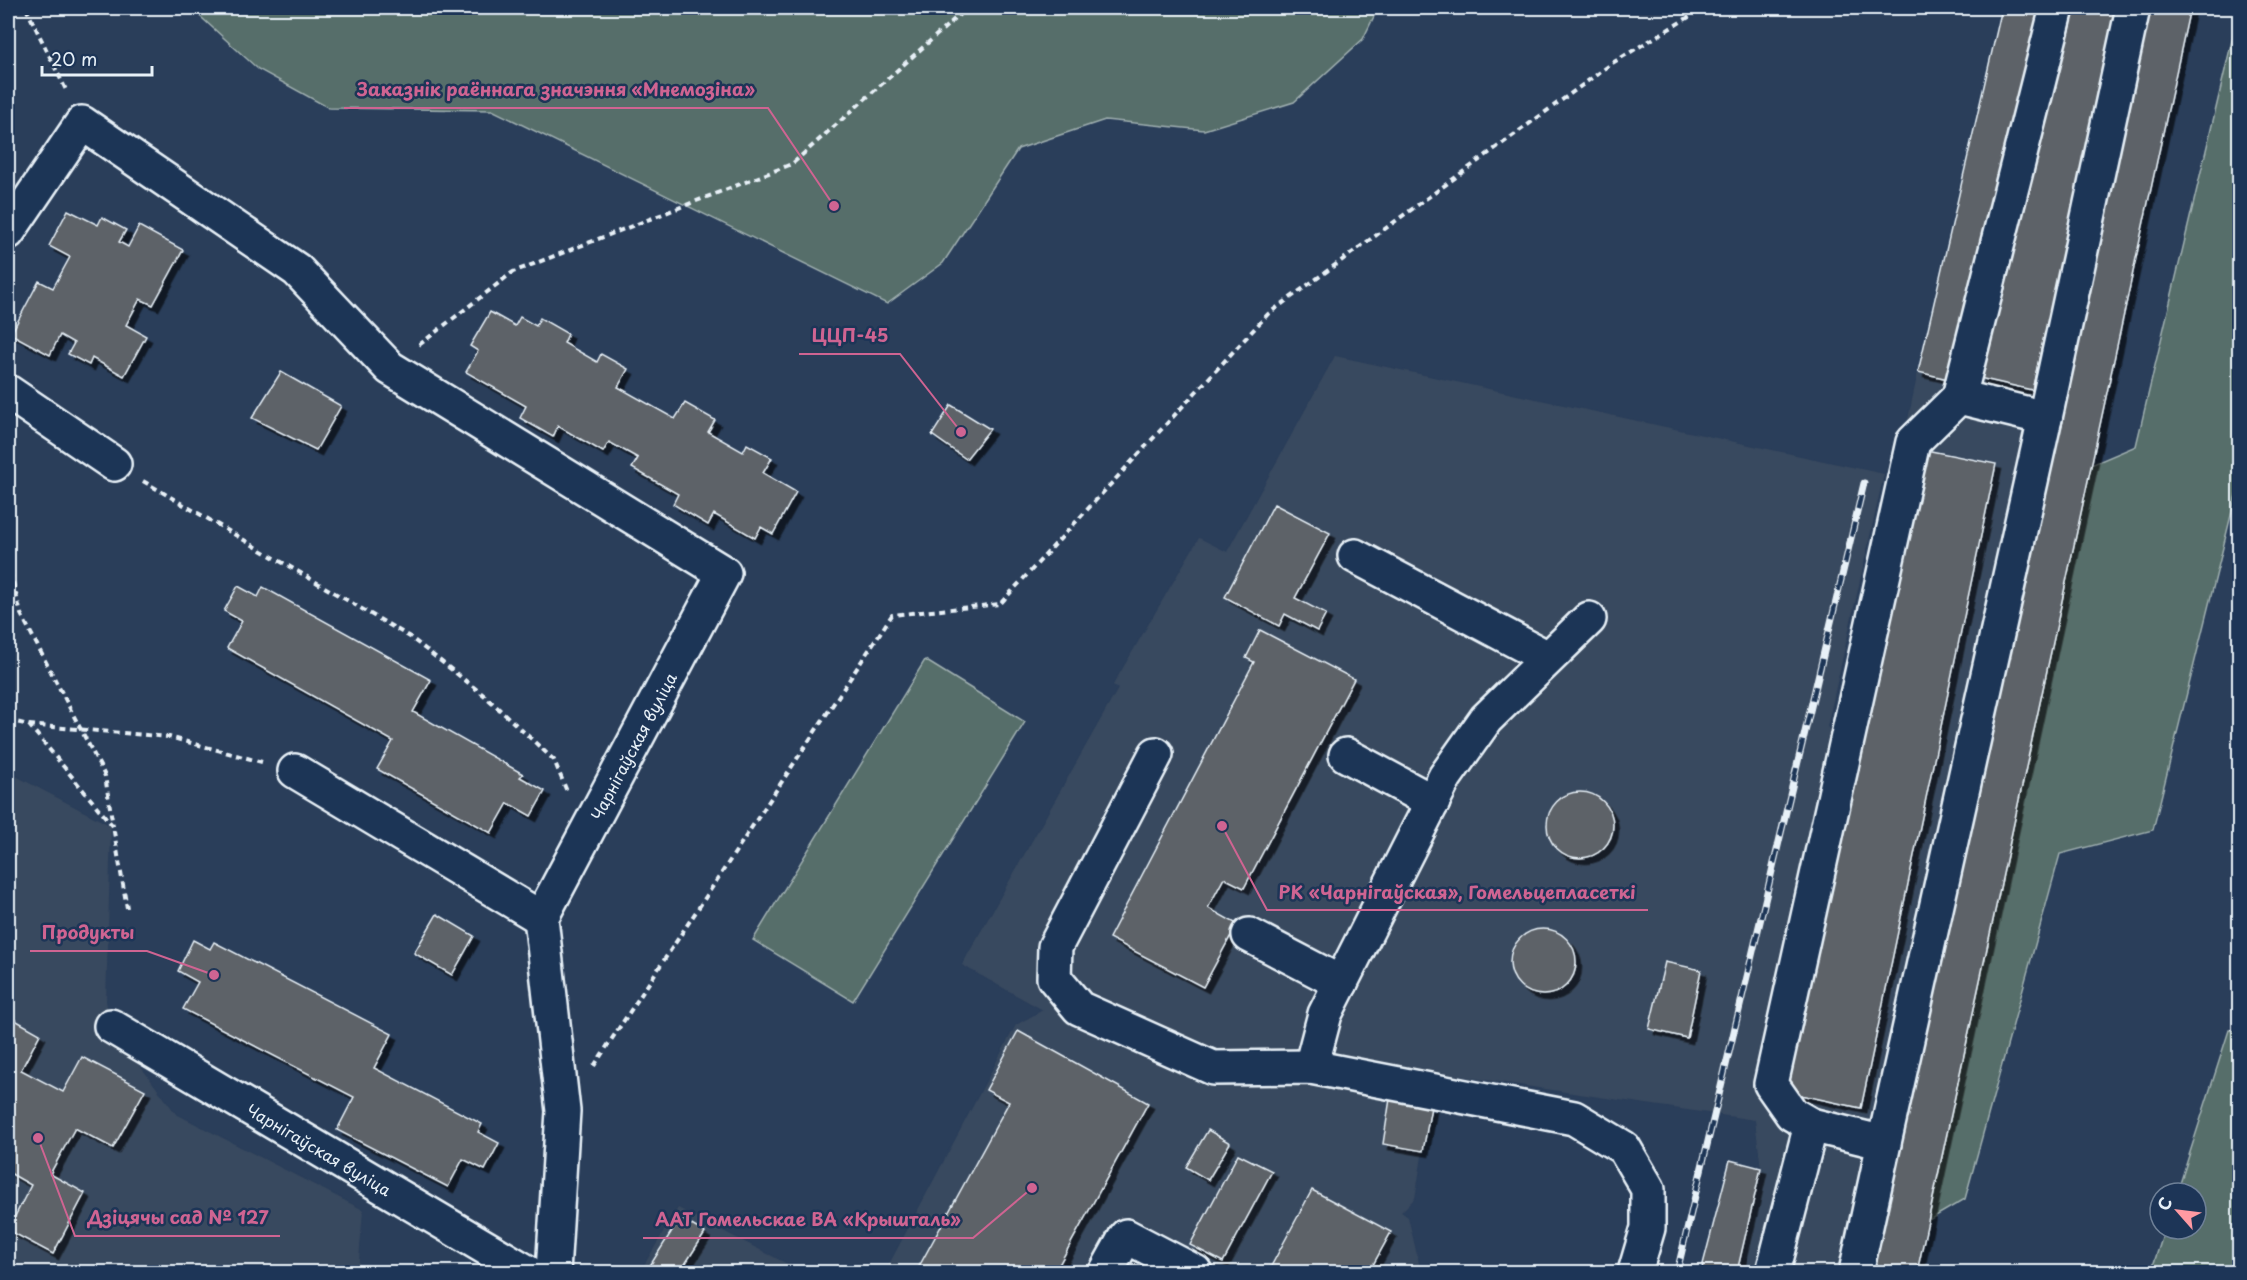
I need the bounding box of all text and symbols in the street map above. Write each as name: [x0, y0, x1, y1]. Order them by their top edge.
scale bar: [42, 39, 152, 77]
text: 20 m: [51, 45, 97, 72]
callout: Заказнік раённага значэння «Мнемозіна»: [344, 72, 768, 108]
text: Заказнік раённага значэння «Мнемозіна»: [356, 75, 755, 102]
callout: ЦЦП-45: [799, 318, 900, 354]
text: ЦЦП-45: [812, 321, 888, 348]
street label: Чарнігаўская вуліца: [584, 668, 682, 824]
callout: РК «Чарнігаўская», Гомельцепласеткі: [1267, 874, 1648, 910]
text: РК «Чарнігаўская», Гомельцепласеткі: [1279, 878, 1635, 905]
callout: Продукты: [30, 915, 147, 951]
text: Продукты: [42, 918, 134, 945]
street label: Чарнігаўская вуліца: [242, 1097, 396, 1201]
north arrow: [2148, 1181, 2208, 1241]
text: С: [2150, 1193, 2177, 1214]
callout: Дзіцячы сад № 127: [75, 1200, 280, 1236]
callout: ААТ Гомельскае ВА «Крышталь»: [643, 1202, 973, 1238]
text: Дзіцячы сад № 127: [87, 1203, 269, 1230]
text: ААТ Гомельскае ВА «Крышталь»: [655, 1205, 961, 1232]

